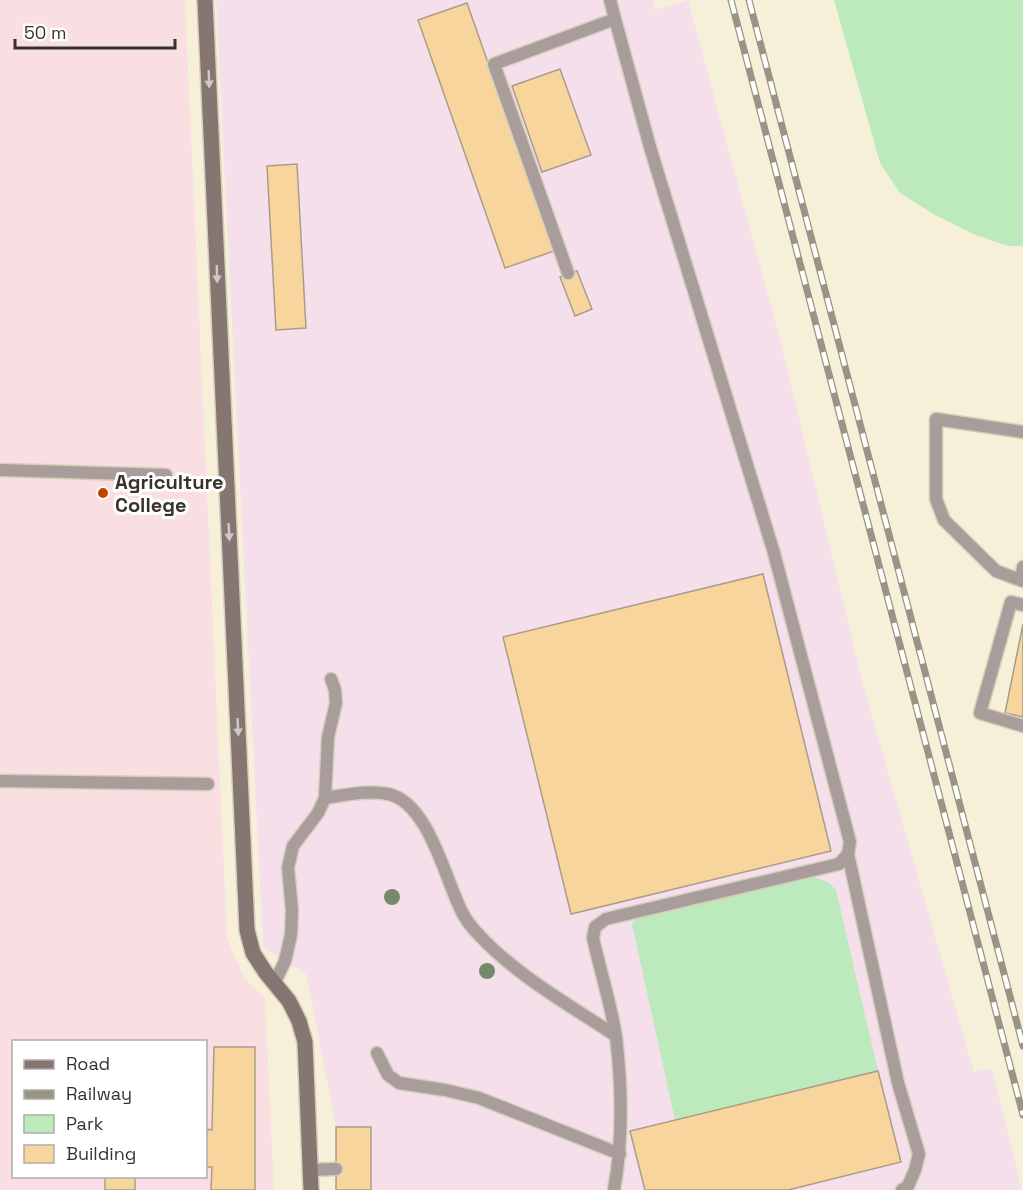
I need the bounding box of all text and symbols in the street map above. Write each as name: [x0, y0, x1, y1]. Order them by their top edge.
scale bar: [15, 12, 176, 50]
text: 50 m: [24, 21, 66, 44]
one-way arrow: [204, 70, 213, 89]
one-way arrow: [213, 265, 222, 284]
place label: Agriculture College: [115, 469, 224, 518]
marker: Agriculture College: [96, 486, 110, 500]
one-way arrow: [224, 523, 233, 542]
one-way arrow: [233, 717, 242, 736]
legend: [12, 1040, 207, 1178]
text: Road: [66, 1052, 110, 1075]
text: Railway: [66, 1082, 132, 1105]
text: Park: [66, 1112, 104, 1135]
text: Building: [66, 1142, 136, 1165]

